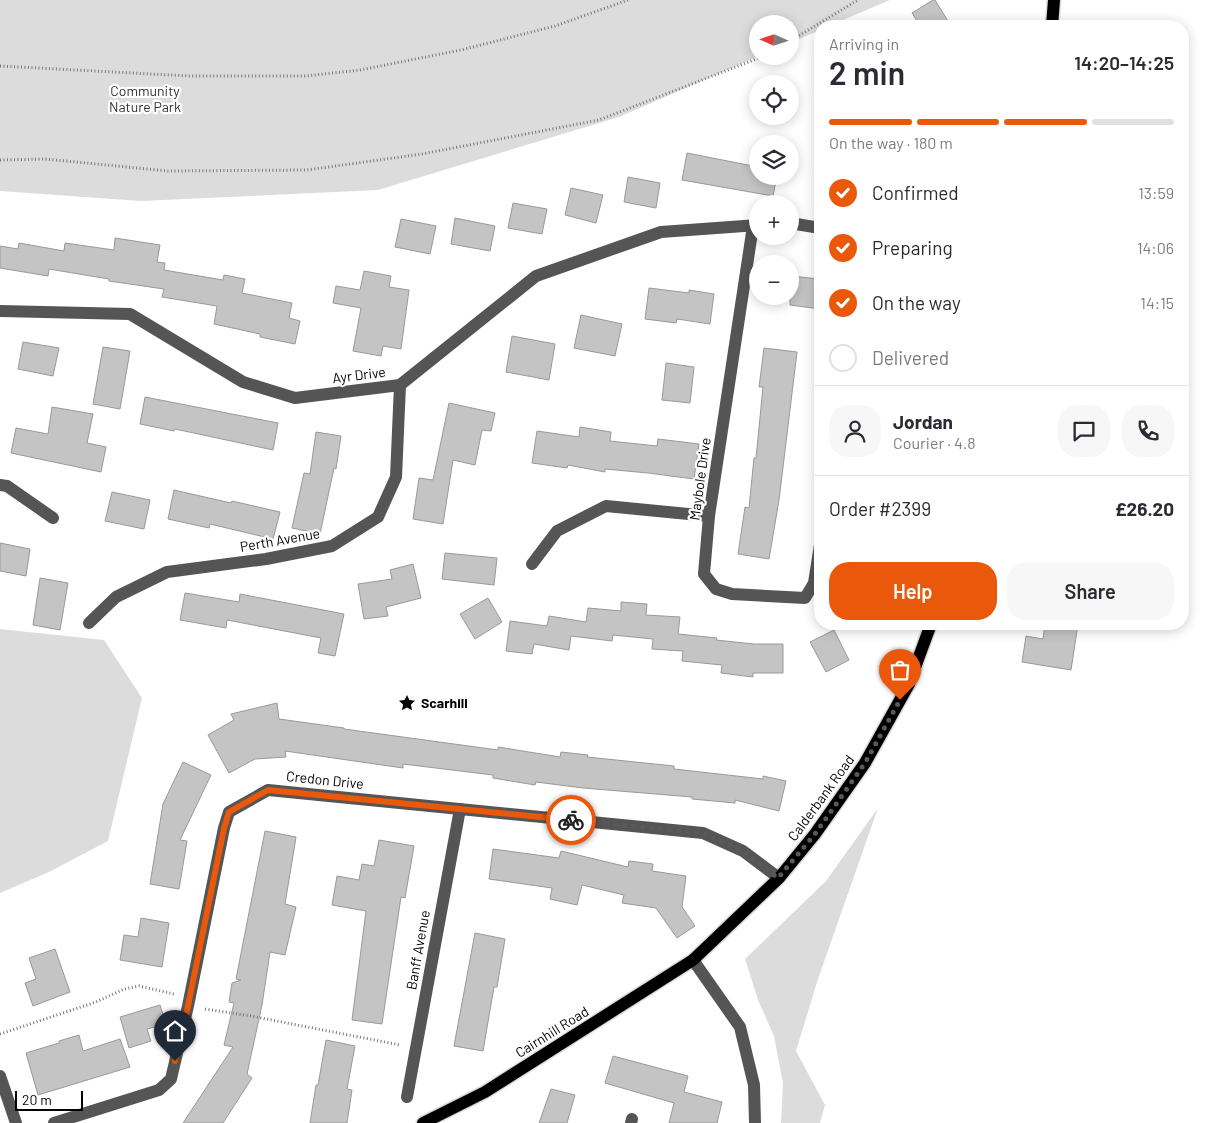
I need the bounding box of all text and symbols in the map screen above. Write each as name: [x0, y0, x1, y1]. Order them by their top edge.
north arrow: [749, 15, 799, 65]
map controls: [749, 15, 799, 305]
text: Arriving in: [829, 34, 899, 53]
text: 14:20–14:25: [1074, 51, 1174, 74]
text: 2 min: [829, 53, 905, 91]
button: locate: [749, 75, 799, 125]
park label: Community Nature Park: [109, 82, 181, 115]
text: On the way · 180 m: [829, 133, 953, 152]
button: layers: [749, 135, 799, 185]
icon: check: [829, 179, 857, 207]
text: Confirmed: [872, 181, 959, 204]
text: 13:59: [1138, 183, 1174, 202]
button: +: [749, 195, 799, 245]
icon: check: [829, 234, 857, 262]
text: Preparing: [872, 236, 953, 259]
text: 14:06: [1137, 238, 1174, 257]
button: −: [749, 255, 799, 305]
icon: check: [829, 289, 857, 317]
text: On the way: [872, 291, 961, 314]
text: 14:15: [1140, 293, 1174, 312]
text: Delivered: [872, 346, 949, 369]
street label: Ayr Drive: [331, 363, 387, 386]
button: person: [829, 405, 881, 457]
button: chat: [1058, 405, 1110, 457]
button: phone: [1122, 405, 1174, 457]
text: Jordan: [893, 410, 953, 433]
text: Courier · 4.8: [893, 433, 976, 452]
street label: Maybole Drive: [685, 436, 714, 521]
text: Order #2399: [829, 497, 931, 520]
text: £26.20: [1115, 497, 1174, 520]
street label: Perth Avenue: [239, 524, 321, 555]
button: Help: [829, 562, 997, 620]
button: Share: [1007, 562, 1174, 620]
pin: [879, 649, 921, 700]
icon: bag: [886, 656, 914, 684]
place icon: Scarhill: [397, 693, 417, 713]
place label: Scarhill: [421, 694, 468, 711]
street label: Calderbank Road: [784, 751, 857, 844]
street label: Credon Drive: [285, 767, 365, 792]
courier: [546, 795, 596, 845]
icon: bike: [557, 806, 585, 834]
street label: Banff Avenue: [402, 909, 433, 991]
street label: Cairnhill Road: [512, 1002, 591, 1061]
pin: [154, 1010, 196, 1061]
icon: home: [161, 1017, 189, 1045]
scale bar: [15, 1088, 82, 1111]
text: 20 m: [22, 1091, 52, 1108]

